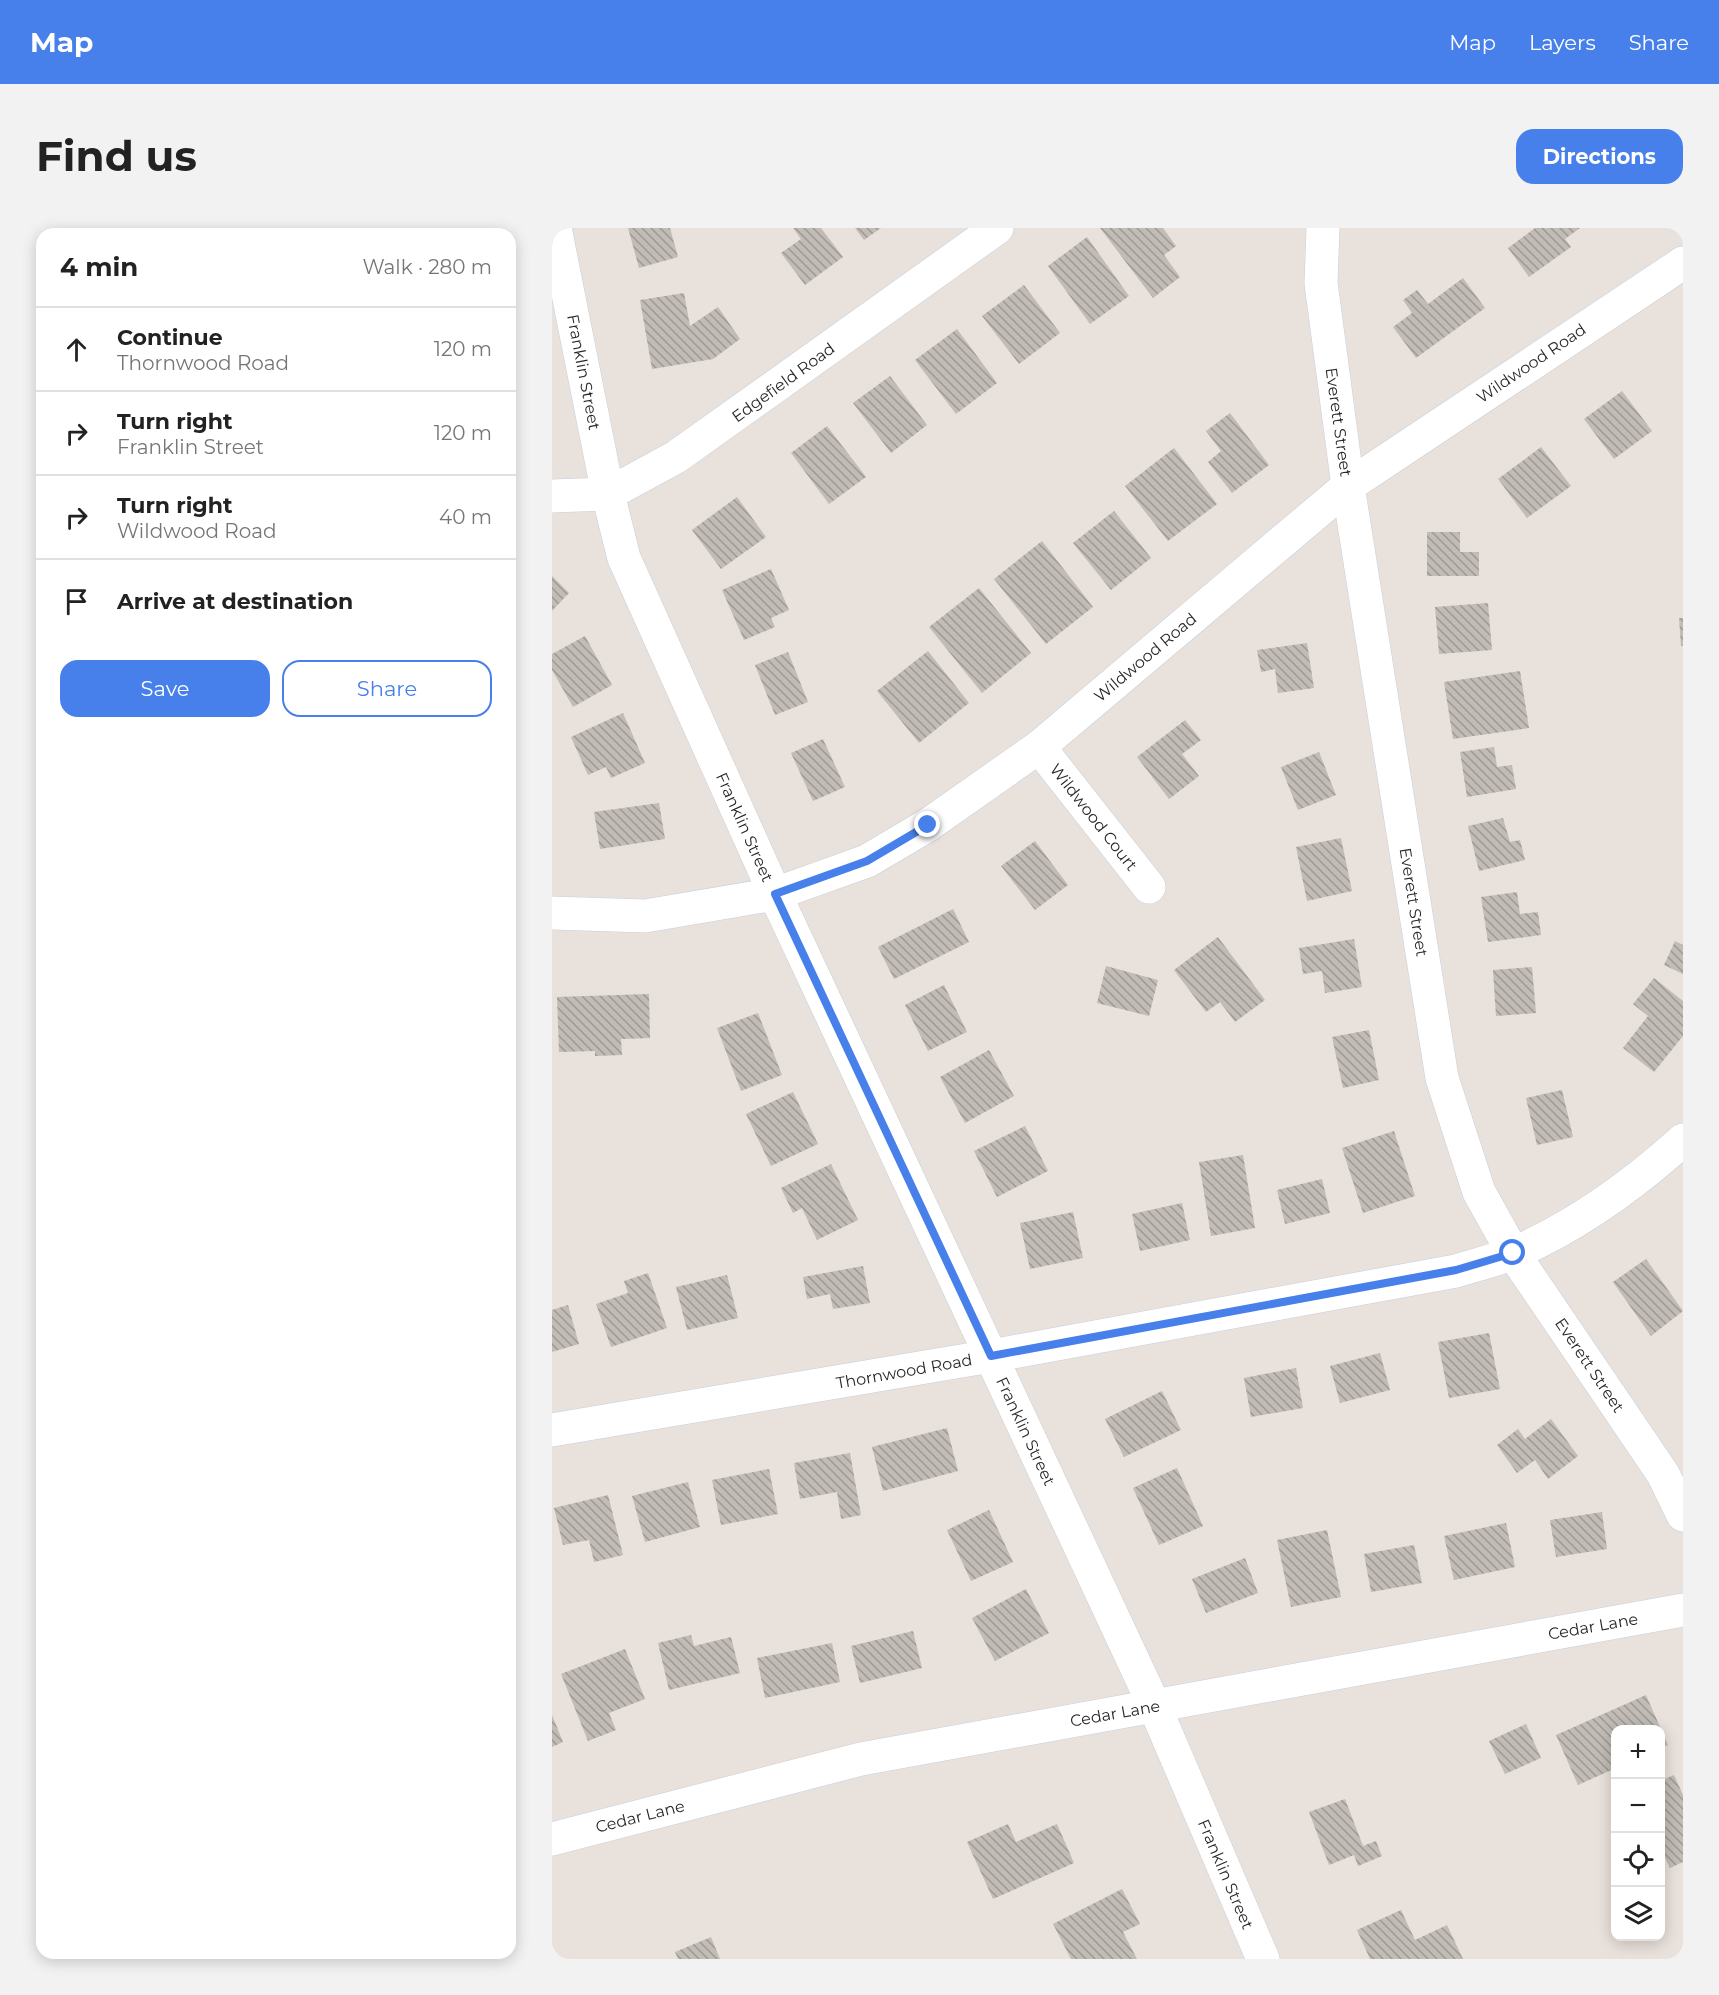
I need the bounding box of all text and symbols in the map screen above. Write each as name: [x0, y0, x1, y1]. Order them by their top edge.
text: Map: [30, 25, 93, 59]
text: Map: [1449, 30, 1496, 55]
text: Layers: [1529, 30, 1596, 55]
text: Share: [1629, 30, 1689, 55]
button: Directions: [1516, 129, 1683, 184]
text: Find us: [36, 130, 197, 182]
text: 4 min: [60, 251, 138, 283]
text: Walk · 280 m: [362, 255, 492, 279]
street label: Franklin Street: [563, 313, 604, 432]
street label: Wildwood Road: [1473, 320, 1590, 407]
text: Continue: [117, 324, 223, 351]
icon: ahead: [60, 333, 93, 366]
text: 120 m: [434, 337, 492, 361]
street label: Edgefield Road: [728, 339, 838, 426]
text: Thornwood Road: [117, 351, 289, 375]
street label: Everett Street: [1321, 366, 1356, 478]
text: Turn right: [117, 408, 232, 435]
icon: right: [60, 417, 93, 450]
text: 120 m: [434, 421, 492, 445]
text: Franklin Street: [117, 435, 264, 459]
text: Turn right: [117, 492, 232, 519]
icon: right: [60, 501, 93, 534]
text: 40 m: [439, 505, 492, 529]
text: Wildwood Road: [117, 519, 277, 543]
icon: arrive: [60, 585, 93, 618]
text: Arrive at destination: [117, 588, 353, 615]
street label: Wildwood Road: [1090, 609, 1200, 706]
button: Save: [60, 660, 270, 717]
button: Share: [282, 660, 492, 717]
street label: Wildwood Court: [1046, 760, 1142, 875]
street label: Franklin Street: [712, 770, 777, 885]
route end: [914, 811, 940, 837]
street label: Everett Street: [1396, 846, 1432, 958]
route start: [1499, 1239, 1525, 1265]
street label: Everett Street: [1551, 1314, 1628, 1417]
street label: Thornwood Road: [835, 1350, 974, 1393]
street label: Franklin Street: [992, 1374, 1059, 1489]
street label: Cedar Lane: [1547, 1609, 1639, 1644]
street label: Cedar Lane: [1069, 1696, 1161, 1731]
map controls: [1611, 1725, 1665, 1941]
button: +: [1611, 1725, 1665, 1779]
button: −: [1611, 1779, 1665, 1833]
street label: Cedar Lane: [594, 1796, 687, 1837]
street label: Franklin Street: [1194, 1816, 1257, 1932]
button: locate: [1611, 1833, 1665, 1887]
button: layers: [1611, 1887, 1665, 1941]

